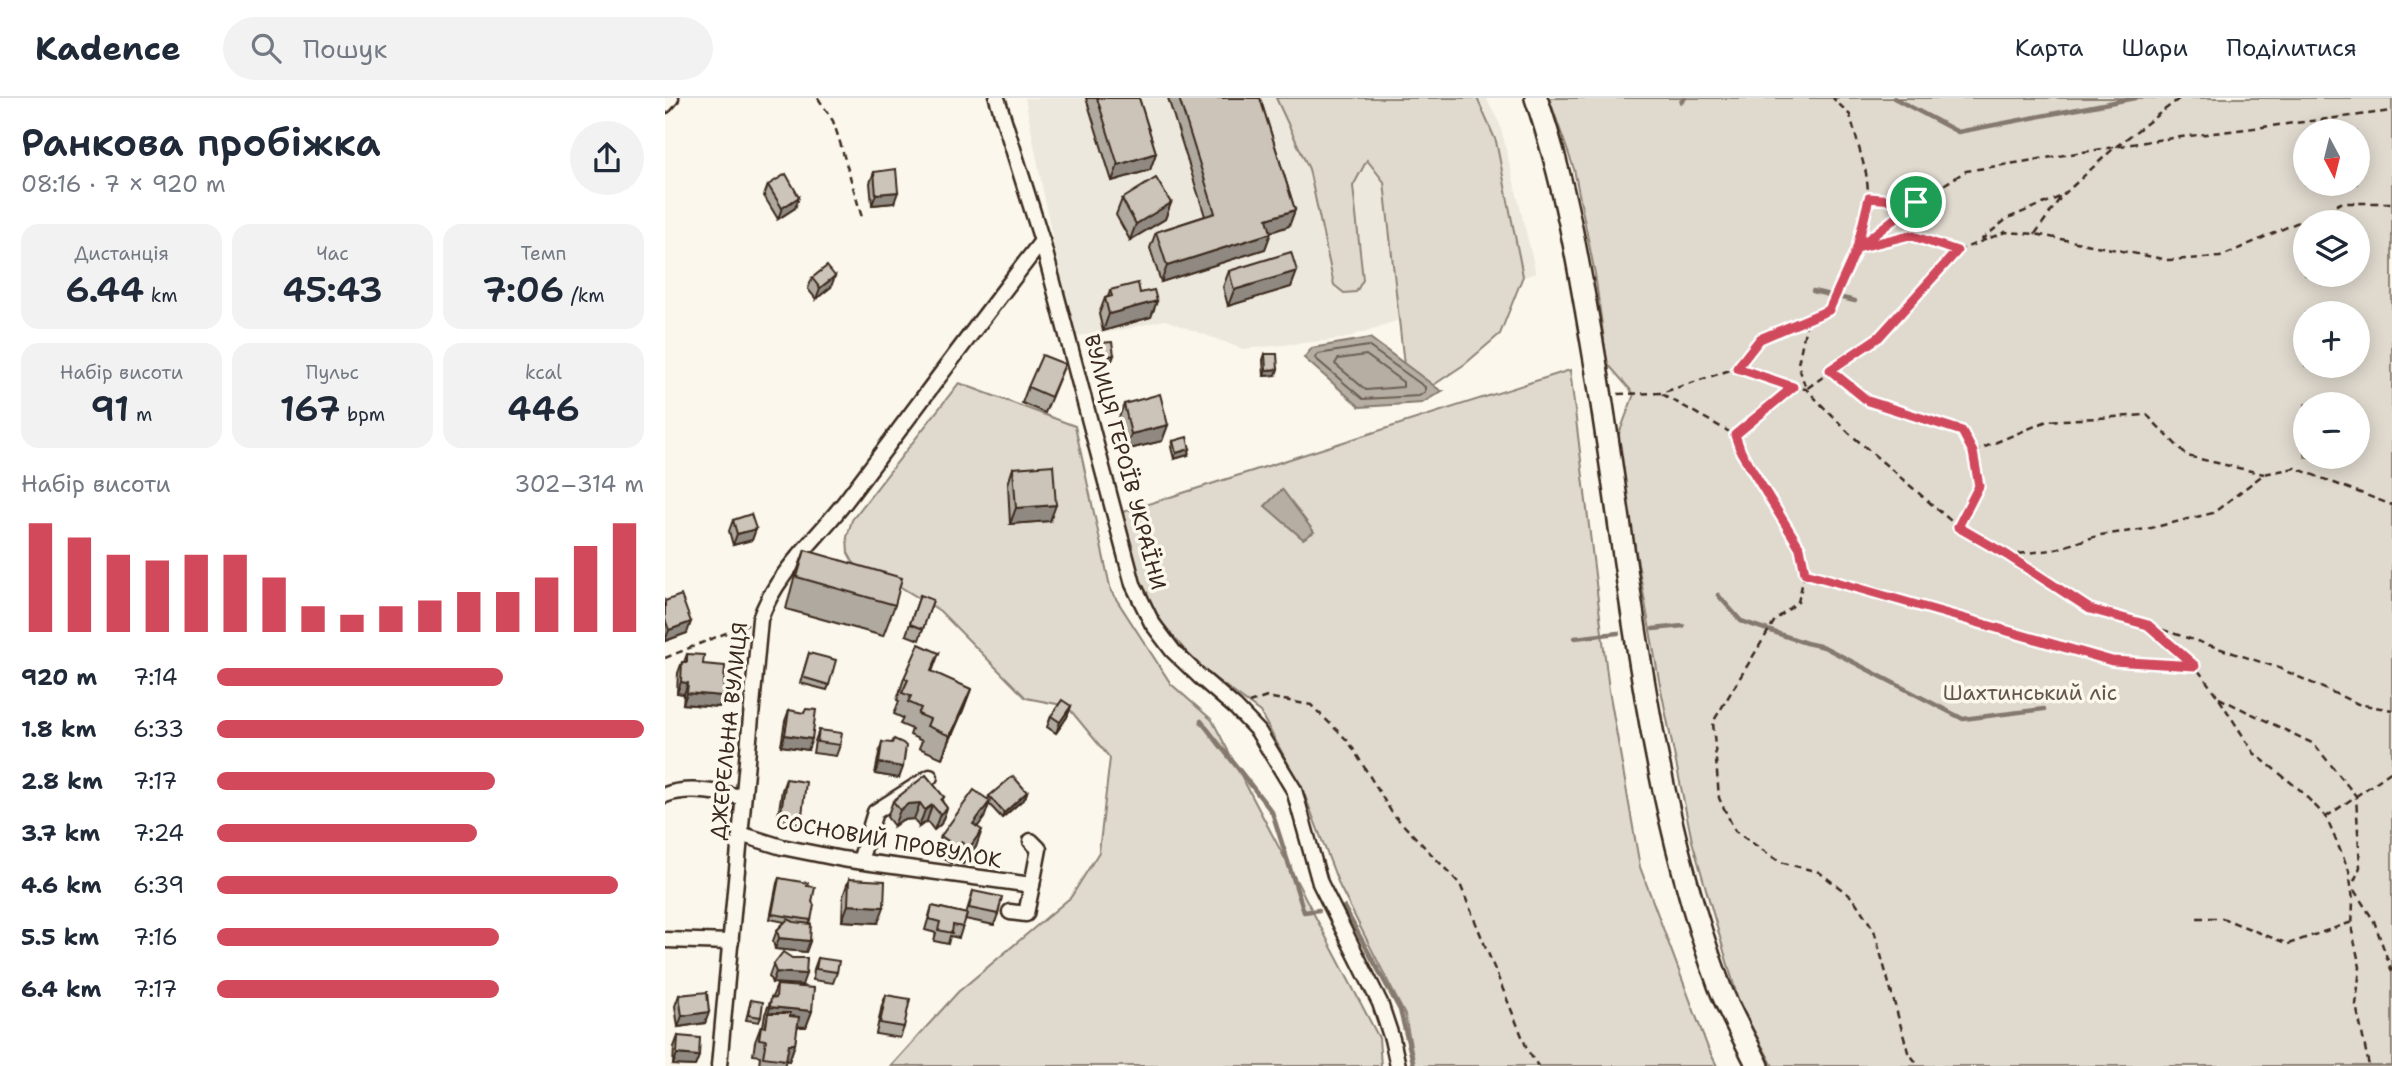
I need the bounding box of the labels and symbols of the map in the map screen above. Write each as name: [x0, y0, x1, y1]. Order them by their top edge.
north arrow: [2293, 119, 2369, 196]
pin: [1886, 172, 1946, 232]
street label: ВУЛИЦЯ ГЕРОЇВ УКРАЇНИ: [1077, 331, 1173, 593]
street label: ДЖЕРЕЛЬНА ВУЛИЦЯ: [704, 621, 754, 841]
park label: Шахтинський ліс: [1943, 679, 2117, 707]
street label: СОСНОВИЙ ПРОВУЛОК: [774, 807, 1005, 875]

